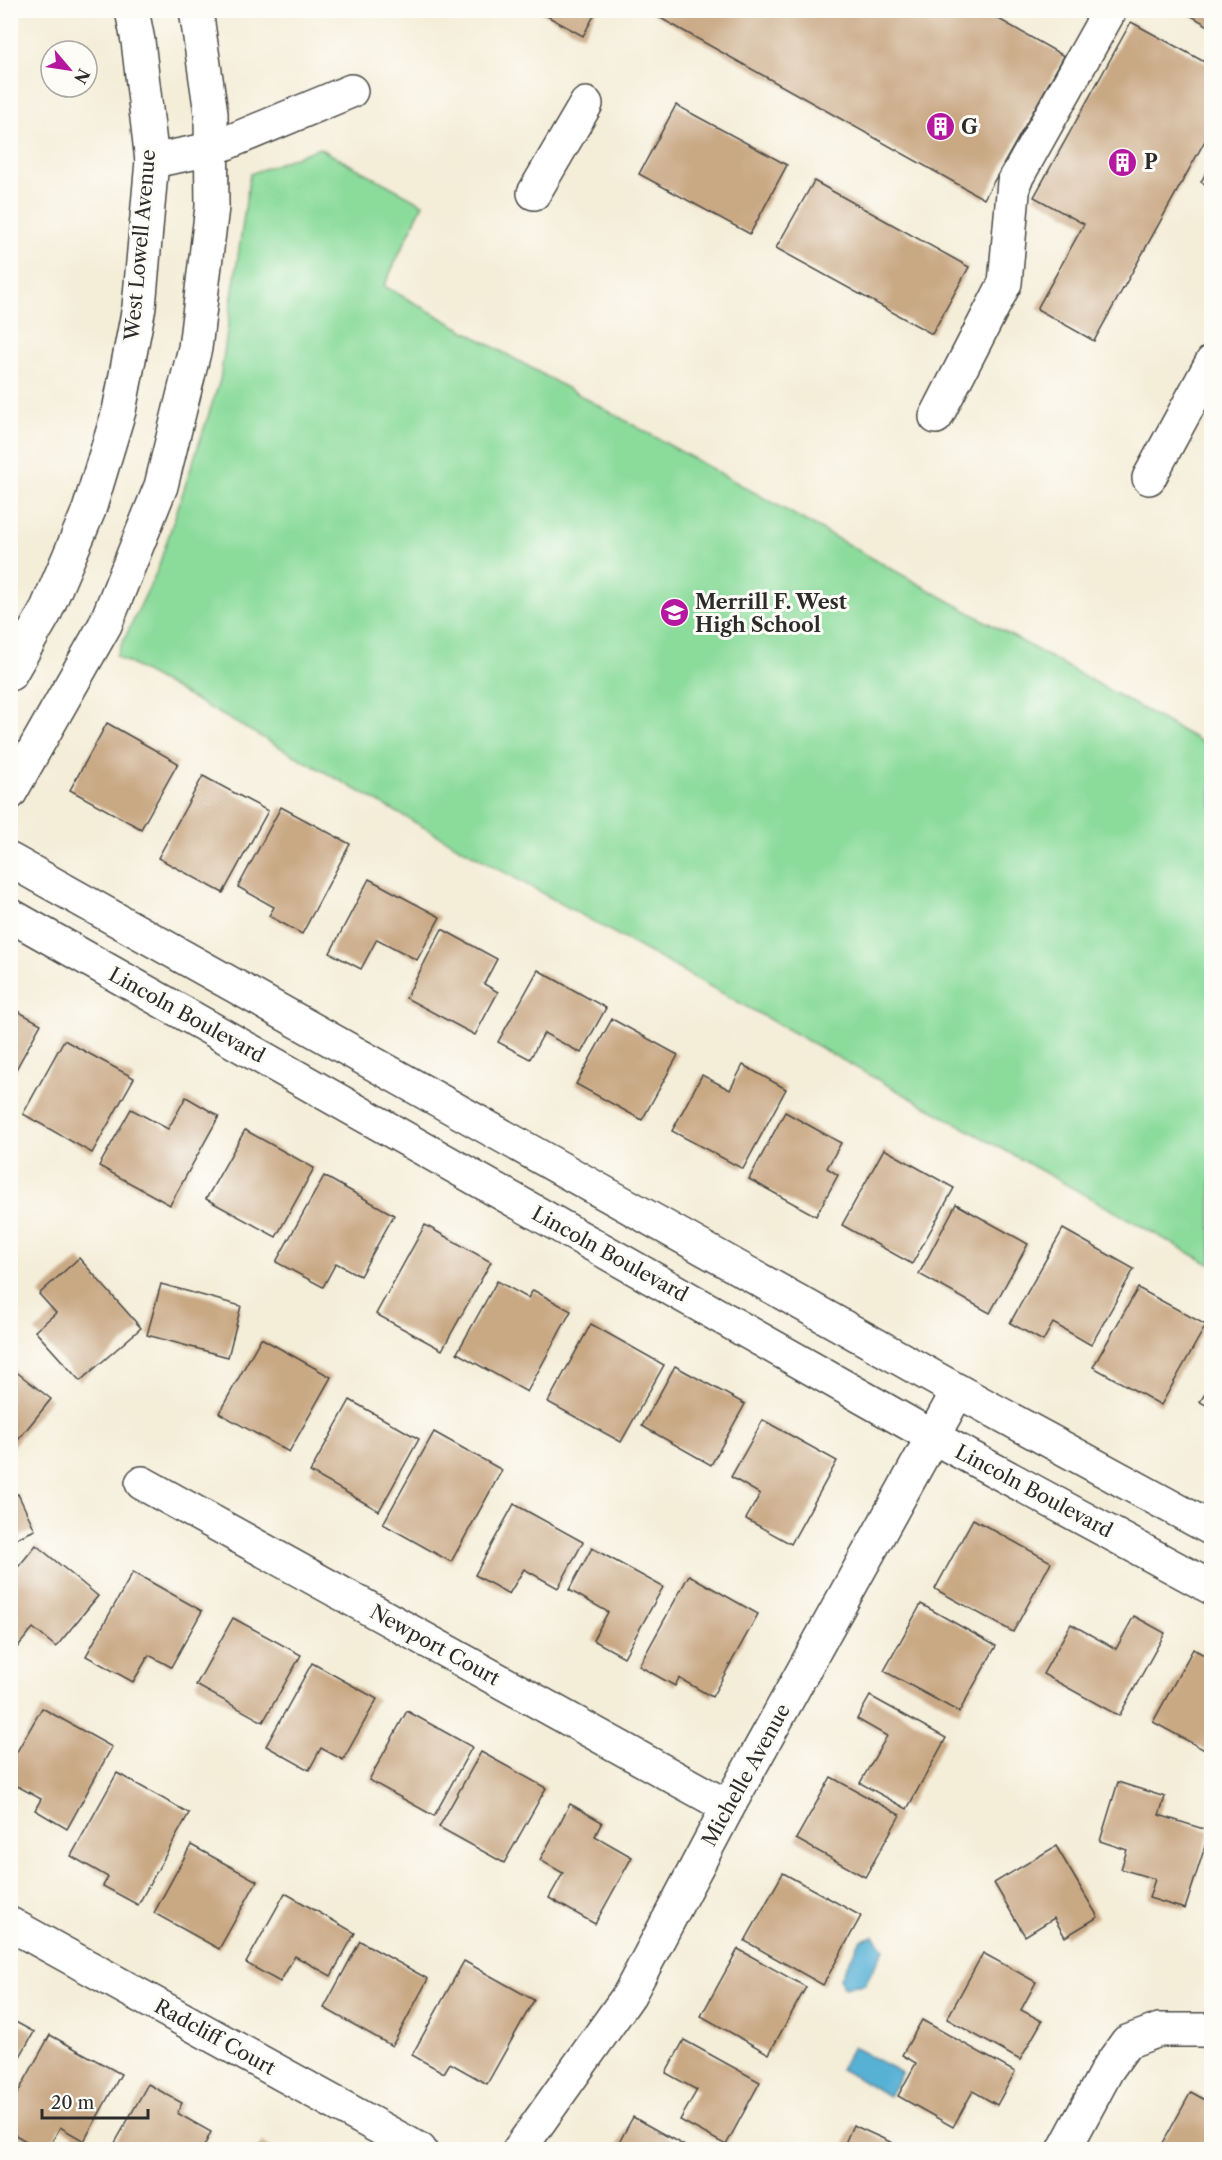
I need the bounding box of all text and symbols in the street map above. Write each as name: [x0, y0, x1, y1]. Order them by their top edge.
north arrow: [39, 39, 99, 99]
text: N: [70, 65, 94, 87]
building icon: G: [924, 111, 956, 143]
place label: G: [961, 115, 978, 139]
building icon: P: [1107, 146, 1139, 178]
street label: West Lowell Avenue: [120, 148, 160, 343]
place label: P: [1144, 150, 1158, 174]
place label: Merrill F. West High School: [695, 590, 847, 637]
school or university icon: Merrill F. West High School: [658, 597, 690, 629]
street label: Lincoln Boulevard: [105, 962, 269, 1068]
street label: Lincoln Boulevard: [528, 1201, 692, 1307]
street label: Lincoln Boulevard: [951, 1439, 1117, 1543]
street label: Newport Court: [366, 1600, 504, 1690]
street label: Michelle Avenue: [697, 1700, 795, 1850]
street label: Radcliff Court: [150, 1994, 280, 2080]
scale bar: [42, 2082, 148, 2120]
text: 20 m: [51, 2092, 95, 2114]

